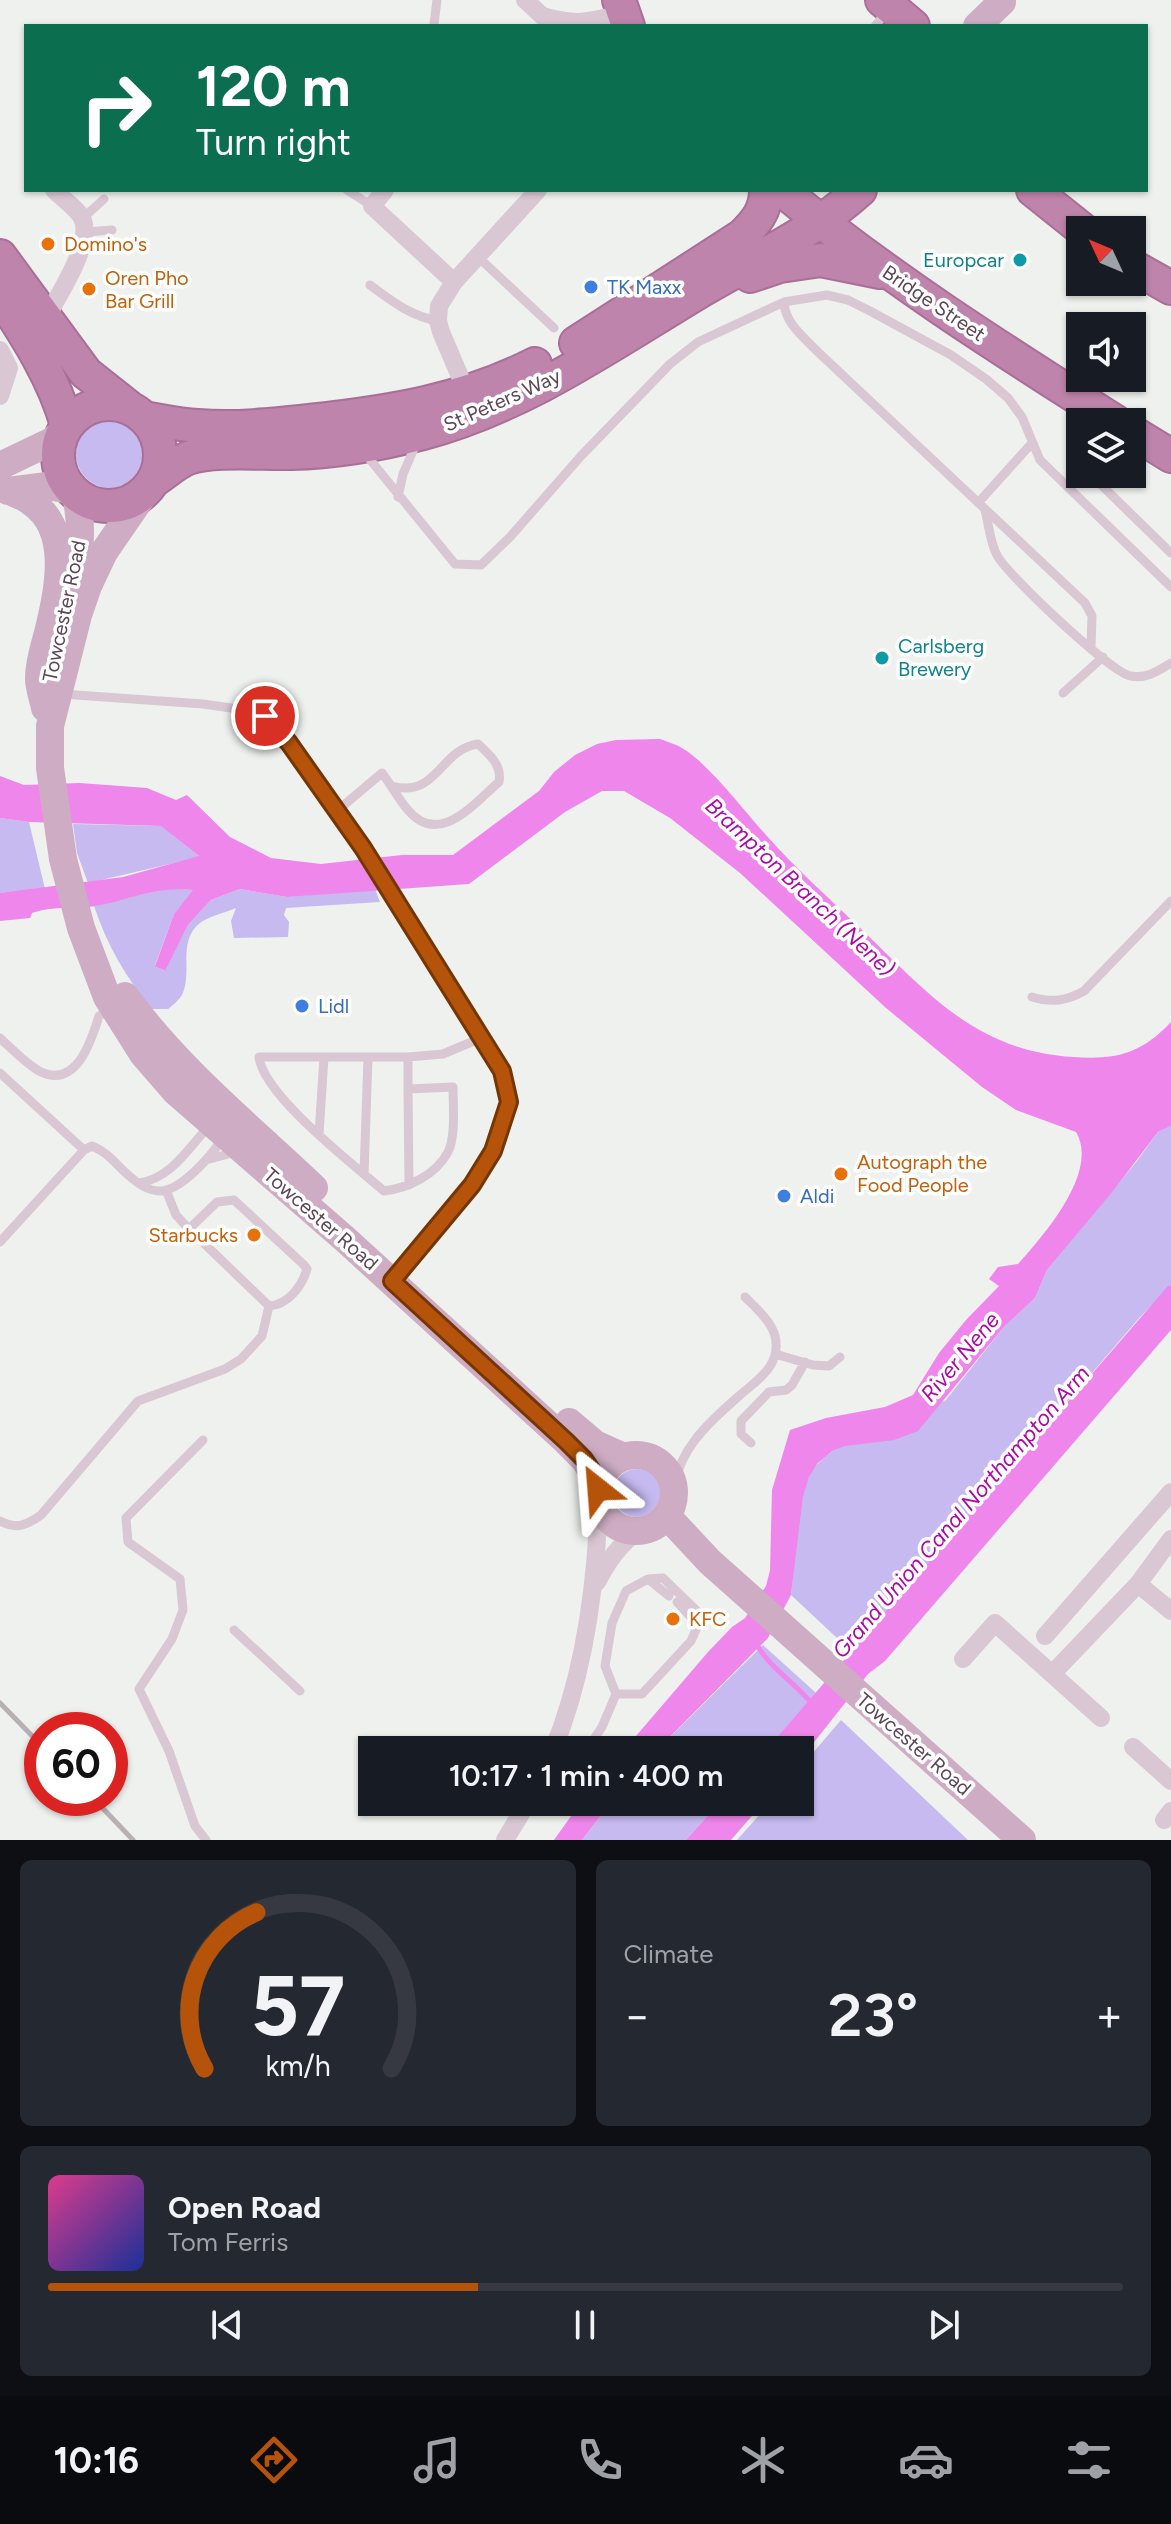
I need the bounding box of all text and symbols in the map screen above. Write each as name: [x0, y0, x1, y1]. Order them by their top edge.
text: 120 m: [196, 53, 351, 120]
icon: right: [64, 56, 168, 160]
text: Turn right: [196, 121, 351, 164]
north arrow: [1066, 216, 1146, 296]
map controls: [1066, 216, 1146, 488]
place label: Domino's: [64, 232, 147, 256]
marker: Domino's: [39, 235, 57, 253]
place label: Europcar: [923, 248, 1004, 272]
marker: Europcar: [1011, 251, 1029, 269]
street label: Bridge Street: [878, 260, 990, 346]
place label: Oren Pho Bar Grill: [105, 266, 189, 313]
place label: TK Maxx: [607, 275, 682, 299]
marker: TK Maxx: [582, 278, 600, 296]
marker: Oren Pho Bar Grill: [80, 280, 98, 298]
button: sound: [1066, 312, 1146, 392]
street label: St Peters Way: [440, 363, 565, 436]
button: layers: [1066, 408, 1146, 488]
street label: Towcester Road: [37, 538, 91, 684]
place label: Carlsberg Brewery: [898, 634, 984, 681]
marker: Carlsberg Brewery: [873, 649, 891, 667]
pin: [231, 682, 299, 750]
icon: arrive: [243, 694, 287, 738]
water label: Brampton Branch (Nene): [700, 792, 900, 982]
place label: Lidl: [318, 994, 349, 1018]
marker: Lidl: [293, 997, 311, 1015]
place label: Autograph the Food People: [857, 1150, 987, 1197]
street label: Towcester Road: [259, 1163, 383, 1275]
marker: Autograph the Food People: [832, 1165, 850, 1183]
place label: Aldi: [800, 1184, 834, 1208]
marker: Aldi: [775, 1187, 793, 1205]
place label: Starbucks: [149, 1223, 238, 1247]
marker: Starbucks: [245, 1226, 263, 1244]
water label: River Nene: [915, 1307, 1005, 1407]
water label: Grand Union Canal Northampton Arm: [827, 1360, 1095, 1664]
position arrow: [556, 1447, 640, 1531]
place label: KFC: [689, 1607, 726, 1631]
marker: KFC: [664, 1610, 682, 1628]
street label: Towcester Road: [852, 1688, 976, 1800]
speed limit sign: 60: [24, 1712, 128, 1816]
text: 10:17 · 1 min · 400 m: [449, 1757, 723, 1794]
text: Climate: [624, 1938, 713, 1970]
text: 57: [250, 1956, 345, 2056]
text: 23°: [828, 1979, 918, 2051]
text: −: [624, 1989, 651, 2042]
text: +: [1096, 1989, 1123, 2042]
text: km/h: [265, 2049, 330, 2083]
text: Open Road: [168, 2189, 321, 2226]
text: Tom Ferris: [168, 2226, 288, 2258]
icon: previous: [205, 2303, 249, 2347]
icon: pause: [563, 2303, 607, 2347]
icon: next: [922, 2303, 966, 2347]
icon: directions: [246, 2432, 302, 2488]
icon: music: [409, 2432, 465, 2488]
icon: phone: [572, 2432, 628, 2488]
icon: climate: [735, 2432, 791, 2488]
icon: car: [898, 2432, 954, 2488]
icon: filters: [1061, 2432, 1117, 2488]
text: 10:16: [54, 2439, 139, 2482]

